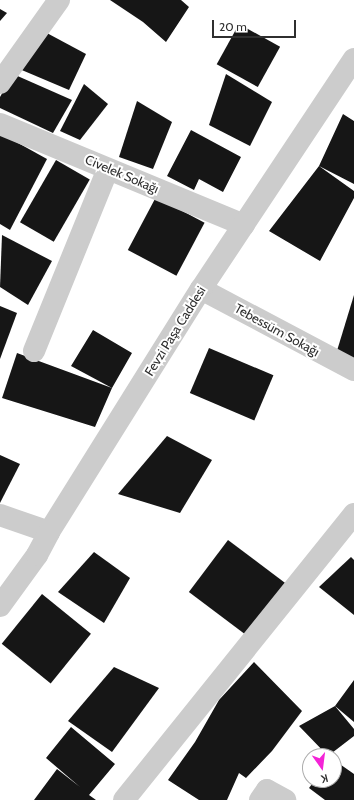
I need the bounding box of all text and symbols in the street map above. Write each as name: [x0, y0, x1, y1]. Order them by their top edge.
scale bar: [214, 12, 298, 38]
text: 20 m: [219, 19, 247, 34]
street label: Civelek Sokağı: [83, 151, 161, 197]
street label: Fevzi Paşa Caddesi: [141, 283, 209, 379]
street label: Tebessüm Sokağı: [232, 300, 322, 360]
north arrow: [302, 748, 342, 788]
text: K: [320, 771, 330, 786]

